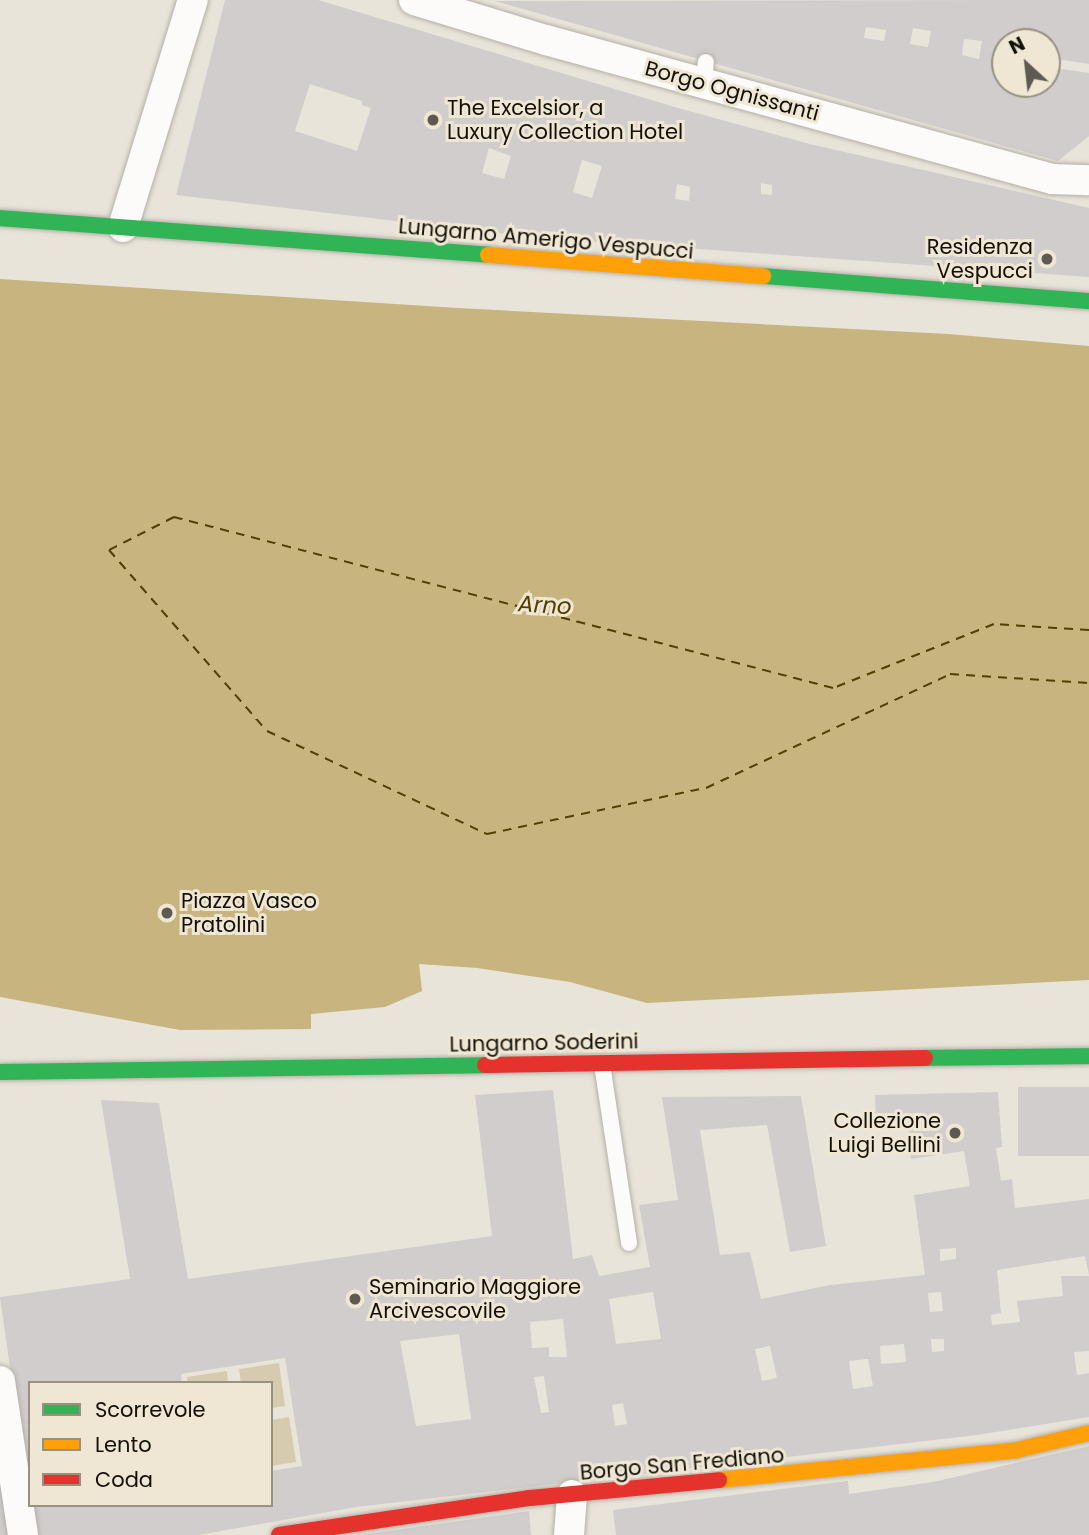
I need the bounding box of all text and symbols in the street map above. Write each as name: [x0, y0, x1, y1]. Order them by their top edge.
north arrow: [991, 28, 1061, 98]
text: N: [1005, 30, 1030, 61]
street label: Borgo Ognissanti: [642, 56, 822, 126]
place label: The Excelsior, a Luxury Collection Hotel: [447, 95, 683, 145]
marker: The Excelsior, a Luxury Collection Hotel: [425, 112, 441, 128]
street label: Lungarno Amerigo Vespucci: [397, 214, 695, 264]
place label: Residenza Vespucci: [927, 234, 1033, 284]
marker: Residenza Vespucci: [1039, 251, 1055, 267]
water label: Arno: [518, 590, 572, 620]
place label: Piazza Vasco Pratolini: [181, 888, 317, 938]
marker: Piazza Vasco Pratolini: [159, 905, 175, 921]
street label: Lungarno Soderini: [449, 1029, 639, 1057]
place label: Collezione Luigi Bellini: [828, 1108, 941, 1158]
marker: Collezione Luigi Bellini: [947, 1125, 963, 1141]
place label: Seminario Maggiore Arcivescovile: [369, 1274, 581, 1324]
marker: Seminario Maggiore Arcivescovile: [347, 1291, 363, 1307]
legend: [28, 1381, 273, 1507]
text: Scorrevole: [95, 1395, 206, 1424]
text: Lento: [95, 1430, 152, 1459]
street label: Borgo San Frediano: [579, 1443, 785, 1485]
text: Coda: [95, 1465, 153, 1494]

